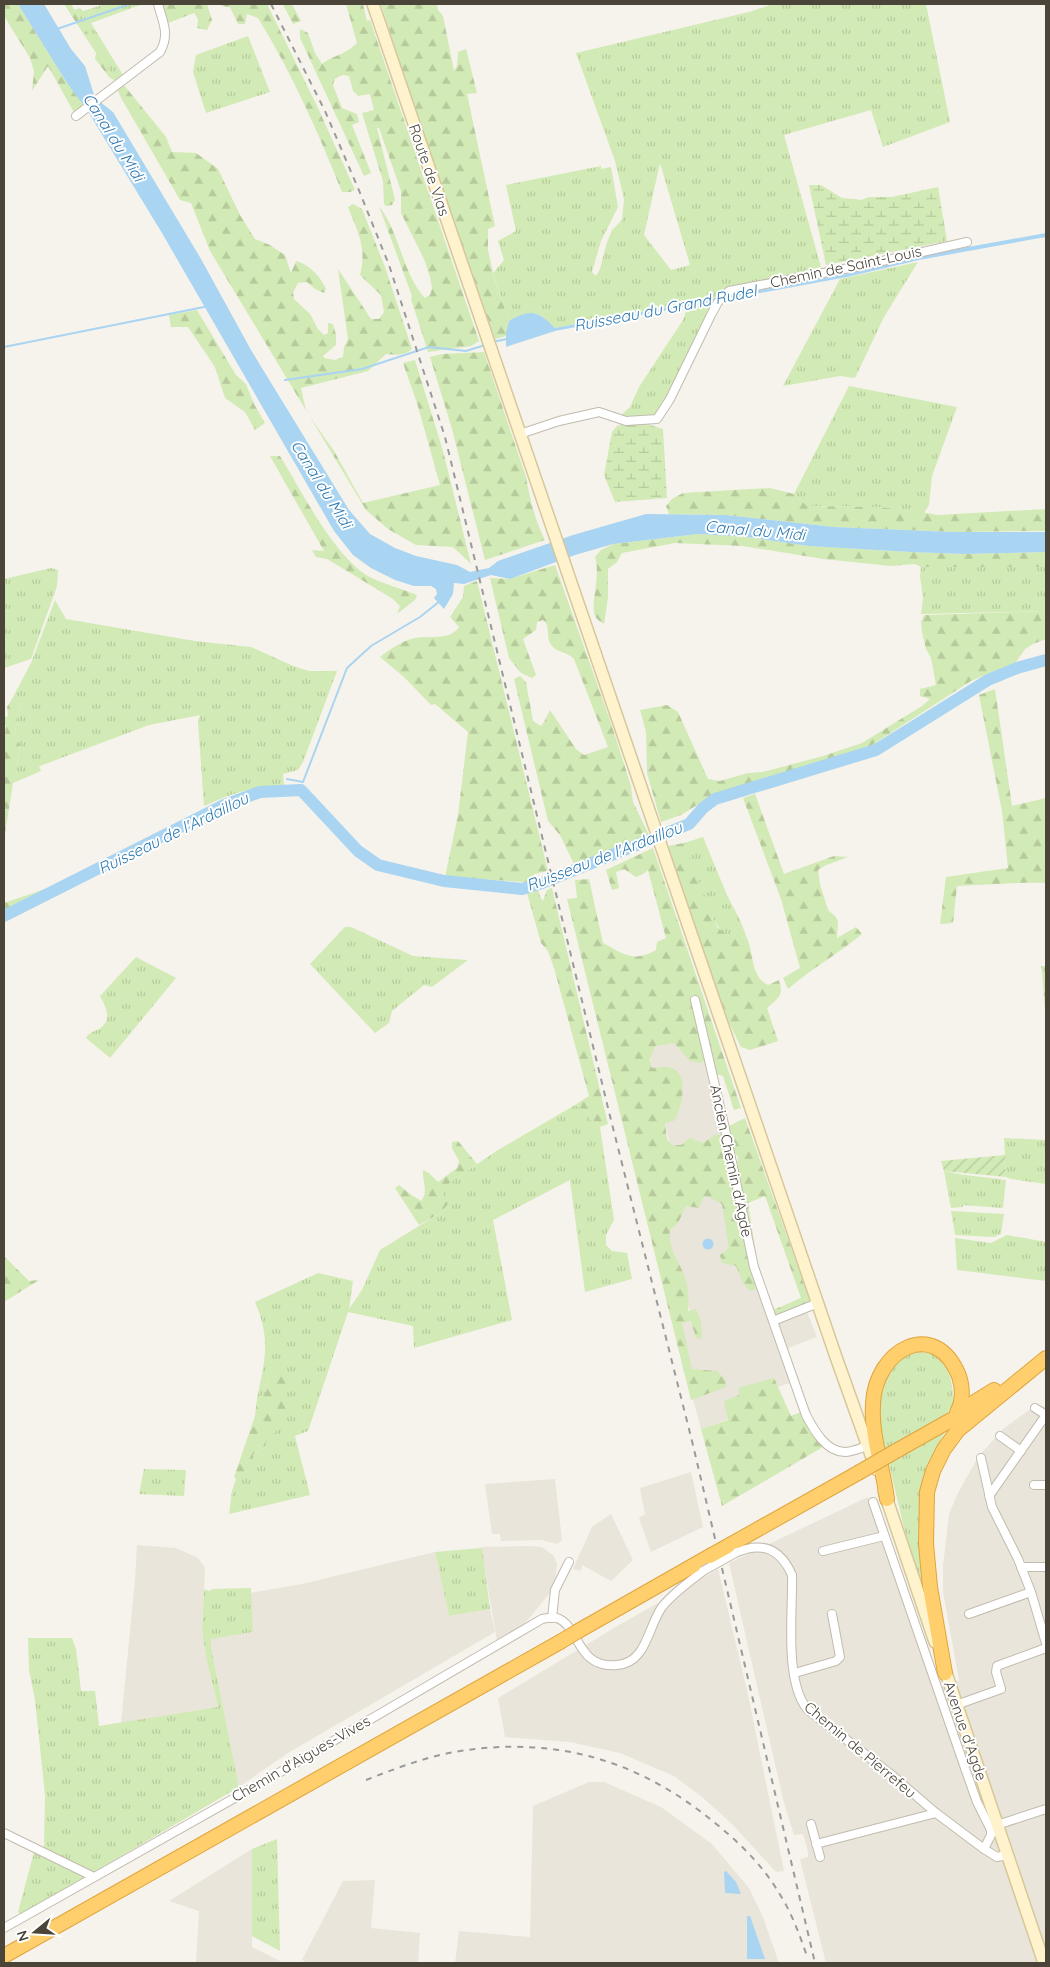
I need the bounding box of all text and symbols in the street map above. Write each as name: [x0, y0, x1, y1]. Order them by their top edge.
water label: Canal du Midi: [79, 89, 150, 186]
street label: Route de Vias: [405, 121, 454, 218]
street label: Chemin de Saint-Louis: [768, 241, 923, 292]
water label: Ruisseau du Grand Rudel: [572, 280, 760, 336]
water label: Canal du Midi: [287, 436, 358, 533]
water label: Canal du Midi: [704, 516, 807, 544]
water label: Ruisseau de l'Ardaillou: [94, 787, 252, 878]
water label: Ruisseau de l'Ardaillou: [523, 817, 685, 895]
street label: Ancien Chemin d'Agde: [706, 1083, 757, 1239]
street label: Avenue d'Agde: [940, 1679, 991, 1783]
street label: Chemin de Pierrefeu: [800, 1697, 920, 1802]
street label: Chemin d'Aigues-Vives: [228, 1711, 374, 1806]
north arrow: [10, 1907, 60, 1957]
text: N: [12, 1928, 33, 1944]

